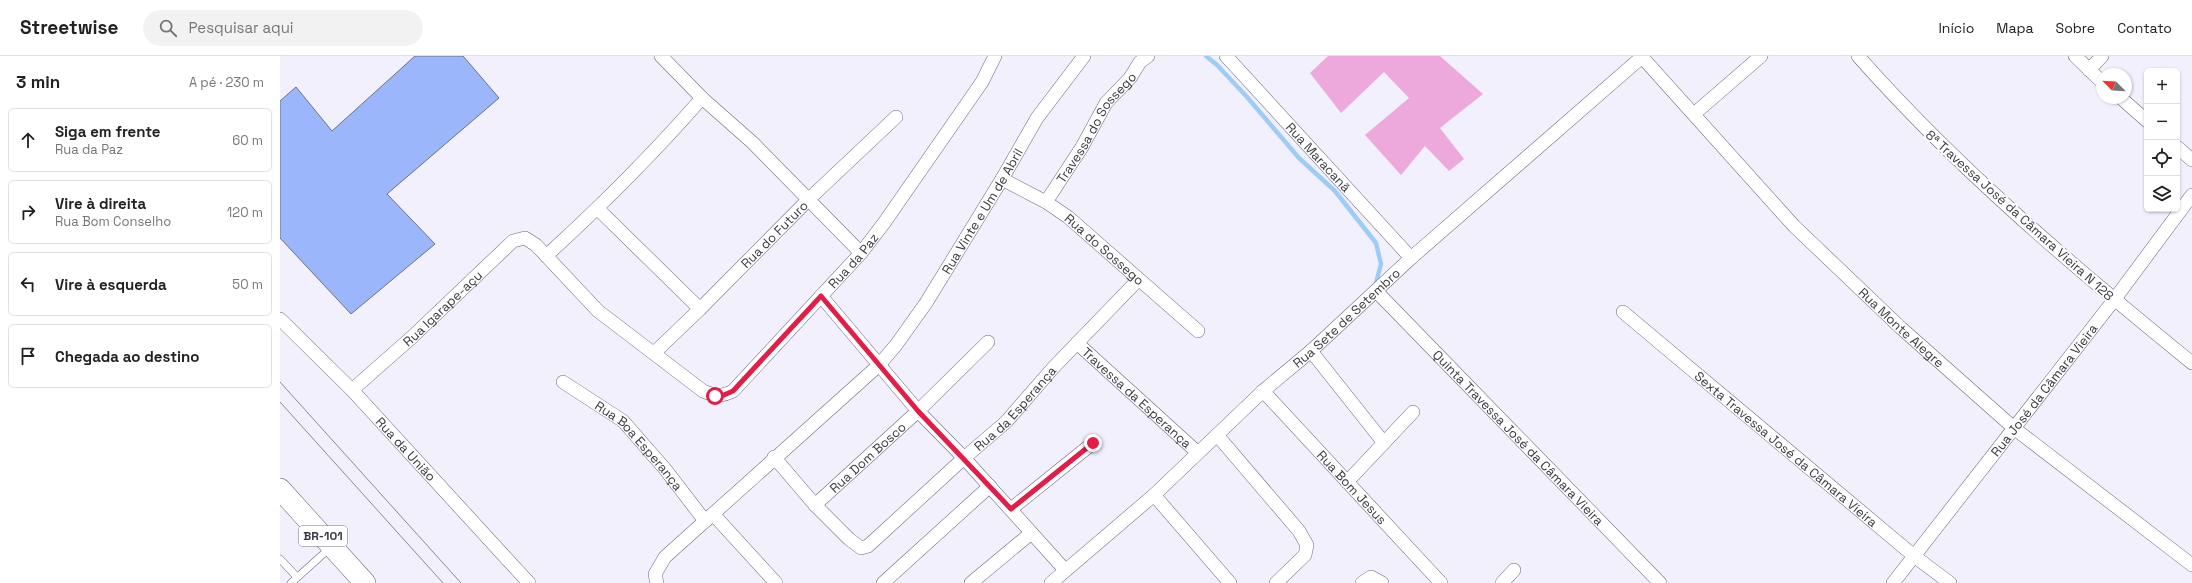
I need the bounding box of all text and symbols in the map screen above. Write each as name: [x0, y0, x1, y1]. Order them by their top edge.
search box: [143, 10, 423, 46]
text: Streetwise: [20, 15, 119, 40]
icon: search: [157, 17, 179, 39]
text: Pesquisar aqui: [189, 18, 294, 37]
text: Início: [1938, 19, 1974, 37]
text: Mapa: [1996, 19, 2034, 37]
text: Sobre: [2056, 19, 2095, 37]
text: Contato: [2117, 19, 2172, 37]
north arrow: [2096, 68, 2132, 104]
map controls: [2144, 68, 2180, 212]
button: +: [2144, 68, 2180, 104]
street label: Travessa do Sossego: [1053, 69, 1140, 186]
text: 3 min: [16, 71, 60, 93]
text: A pé · 230 m: [189, 74, 264, 91]
button: −: [2144, 104, 2180, 140]
street label: Rua Maracanã: [1282, 119, 1355, 196]
text: Siga em frente: [55, 122, 161, 141]
street label: 8ª Travessa José da Câmara Vieira N 128: [1922, 126, 2117, 304]
icon: ahead: [17, 129, 39, 151]
text: 60 m: [232, 132, 263, 149]
button: locate: [2144, 140, 2180, 176]
text: Rua da Paz: [55, 141, 123, 158]
street label: Rua Vinte e Um de Abril: [938, 145, 1027, 277]
button: layers: [2144, 176, 2180, 212]
text: Vire à direita: [55, 194, 146, 213]
street label: Rua do Futuro: [737, 197, 812, 272]
icon: right: [17, 201, 39, 223]
text: 120 m: [227, 204, 263, 221]
street label: Rua do Sossego: [1061, 210, 1148, 289]
text: Rua Bom Conselho: [55, 213, 171, 230]
street label: Rua da Paz: [825, 230, 882, 292]
street label: Rua Sete de Setembro: [1289, 265, 1404, 372]
street label: Rua Igarape-açu: [400, 267, 486, 350]
icon: left: [17, 273, 39, 295]
text: Vire à esquerda: [55, 275, 167, 294]
text: 50 m: [232, 276, 263, 293]
street label: Rua Monte Alegre: [1855, 284, 1948, 371]
street label: Rua José da Câmara Vieira: [1987, 320, 2102, 460]
street label: Travessa da Esperança: [1078, 344, 1195, 452]
icon: arrive: [17, 345, 39, 367]
text: Chegada ao destino: [55, 347, 199, 366]
street label: Quinta Travessa José da Câmara Vieira: [1429, 347, 1608, 530]
street label: Rua da Esperança: [970, 362, 1060, 455]
street label: Sexta Travessa José da Câmara Vieira: [1691, 368, 1881, 531]
route start: [706, 387, 724, 405]
street label: Rua Boa Esperança: [592, 397, 687, 495]
street label: Rua da União: [372, 413, 439, 485]
street label: Rua Dom Bosco: [826, 418, 910, 497]
route end: [1084, 434, 1102, 452]
street label: Rua Bom Jesus: [1313, 447, 1390, 528]
road number: BR-101: [299, 526, 347, 546]

